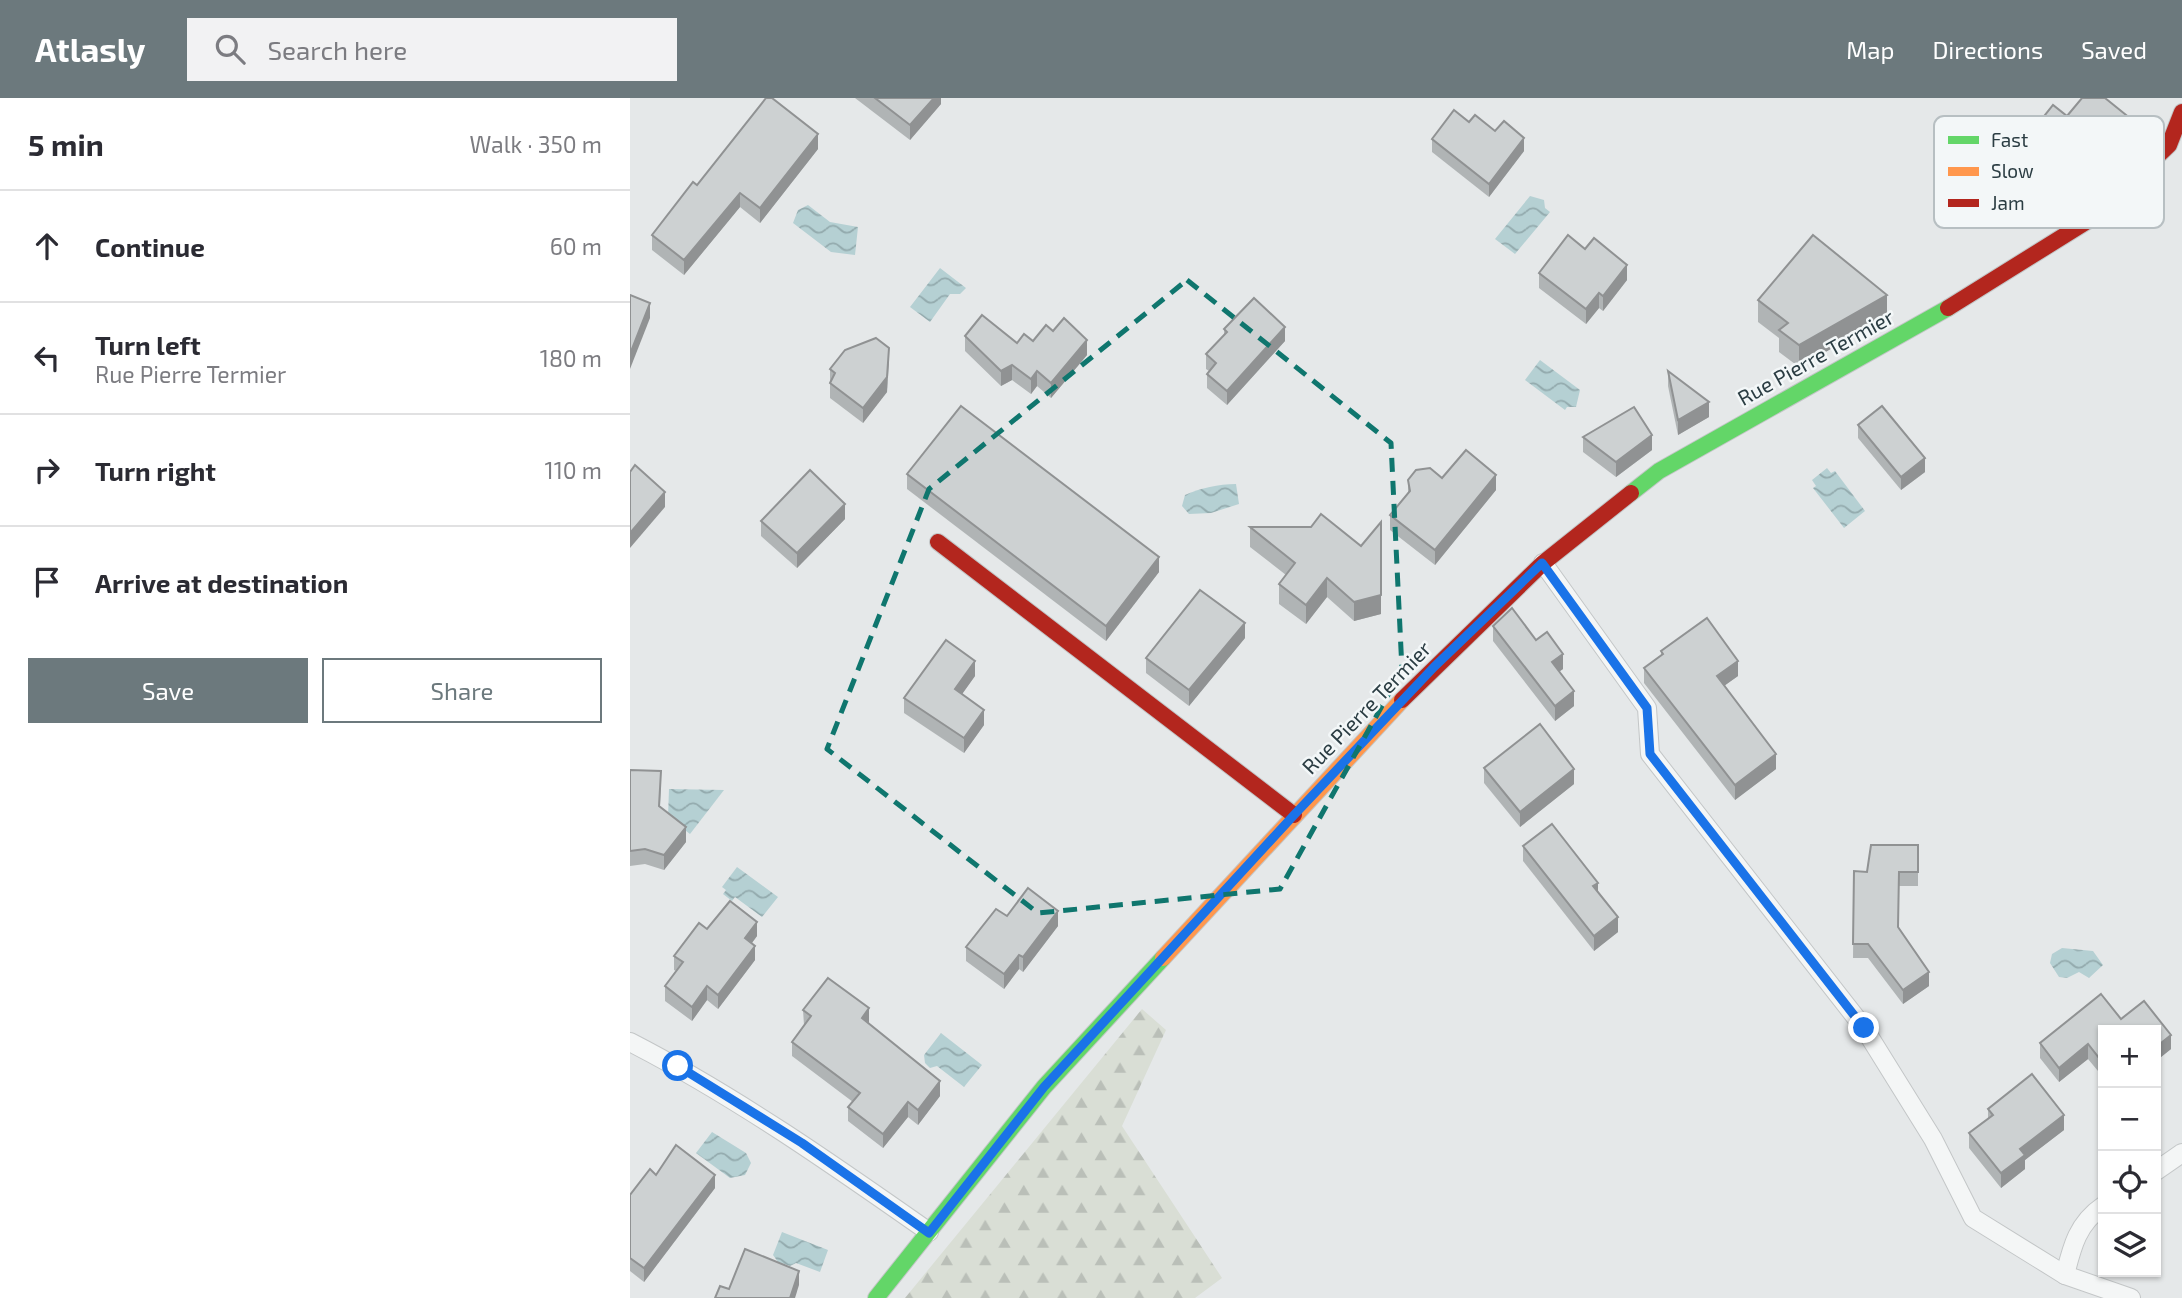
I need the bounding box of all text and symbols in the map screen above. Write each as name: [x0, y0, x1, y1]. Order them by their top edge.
search box: [187, 18, 677, 81]
text: Atlasly: [35, 29, 145, 69]
icon: search: [211, 30, 249, 68]
text: Search here: [267, 34, 407, 65]
text: Map: [1846, 35, 1894, 64]
text: Directions: [1932, 35, 2043, 64]
text: Saved: [2081, 35, 2147, 64]
legend: [1934, 116, 2164, 228]
text: 5 min: [28, 126, 104, 162]
text: Fast: [1991, 128, 2028, 151]
text: Walk · 350 m: [470, 130, 602, 158]
text: Slow: [1991, 159, 2034, 182]
text: Jam: [1991, 191, 2025, 214]
icon: ahead: [28, 227, 66, 265]
text: Continue: [95, 231, 205, 262]
text: 60 m: [550, 232, 602, 260]
street label: Rue Pierre Termier: [1733, 303, 1898, 410]
text: Turn left: [95, 329, 201, 360]
icon: left: [28, 339, 66, 377]
text: 180 m: [540, 344, 602, 372]
text: Rue Pierre Termier: [95, 360, 286, 388]
icon: right: [28, 451, 66, 489]
text: Turn right: [95, 455, 216, 486]
text: 110 m: [545, 456, 602, 484]
icon: arrive: [28, 563, 66, 601]
text: Arrive at destination: [95, 567, 348, 598]
street label: Rue Pierre Termier: [1296, 635, 1436, 778]
button: Save: [28, 658, 308, 723]
button: Share: [322, 658, 602, 723]
route end: [1848, 1012, 1879, 1043]
map controls: [2098, 1025, 2161, 1277]
button: +: [2098, 1025, 2161, 1088]
route start: [662, 1050, 693, 1081]
button: −: [2098, 1088, 2161, 1151]
button: locate: [2098, 1151, 2161, 1214]
button: layers: [2098, 1214, 2161, 1277]

